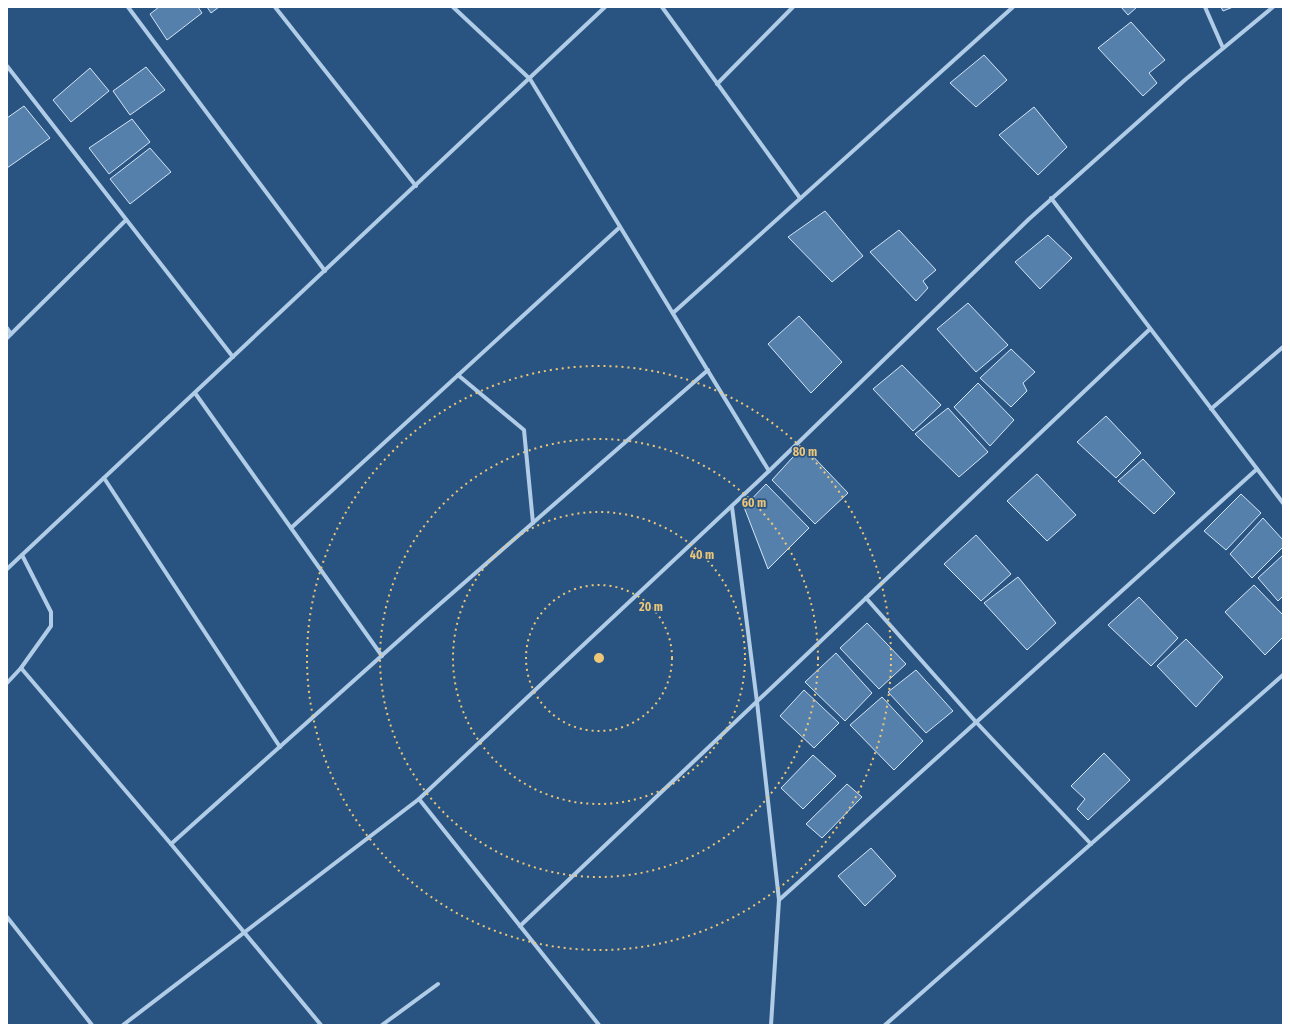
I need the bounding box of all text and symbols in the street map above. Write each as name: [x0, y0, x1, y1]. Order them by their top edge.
text: 80 m: [793, 445, 817, 459]
text: 60 m: [742, 496, 766, 510]
text: 40 m: [690, 548, 714, 562]
text: 20 m: [638, 600, 663, 614]
centre of rings: [592, 651, 606, 665]

